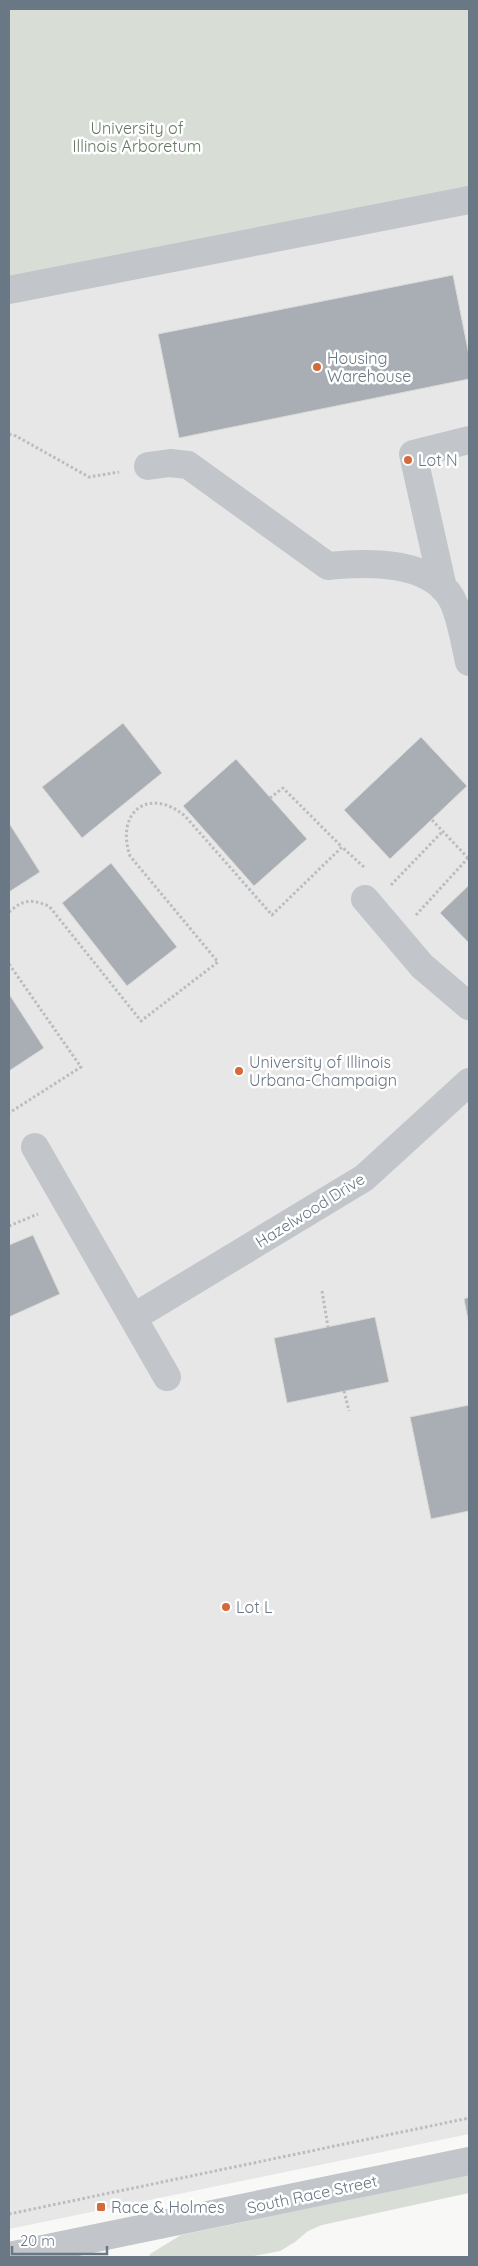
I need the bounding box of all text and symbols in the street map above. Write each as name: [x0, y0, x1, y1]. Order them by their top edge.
park label: University of Illinois Arboretum: [73, 118, 201, 156]
place label: Housing Warehouse: [327, 348, 411, 386]
marker: Housing Warehouse: [311, 361, 323, 373]
place label: Lot N: [418, 450, 458, 470]
marker: Lot N: [402, 454, 414, 466]
place label: University of Illinois Urbana-Champaign: [249, 1052, 397, 1090]
marker: University of Illinois Urbana-Champaign: [233, 1065, 245, 1077]
street label: Hazelwood Drive: [252, 1168, 368, 1252]
place label: Lot L: [236, 1597, 273, 1617]
marker: Lot L: [220, 1601, 232, 1613]
street label: South Race Street: [245, 2170, 379, 2218]
place label: Race & Holmes: [111, 2197, 224, 2217]
marker: Race & Holmes: [95, 2201, 107, 2213]
scale bar: [12, 2224, 108, 2256]
text: 20 m: [20, 2231, 55, 2250]

